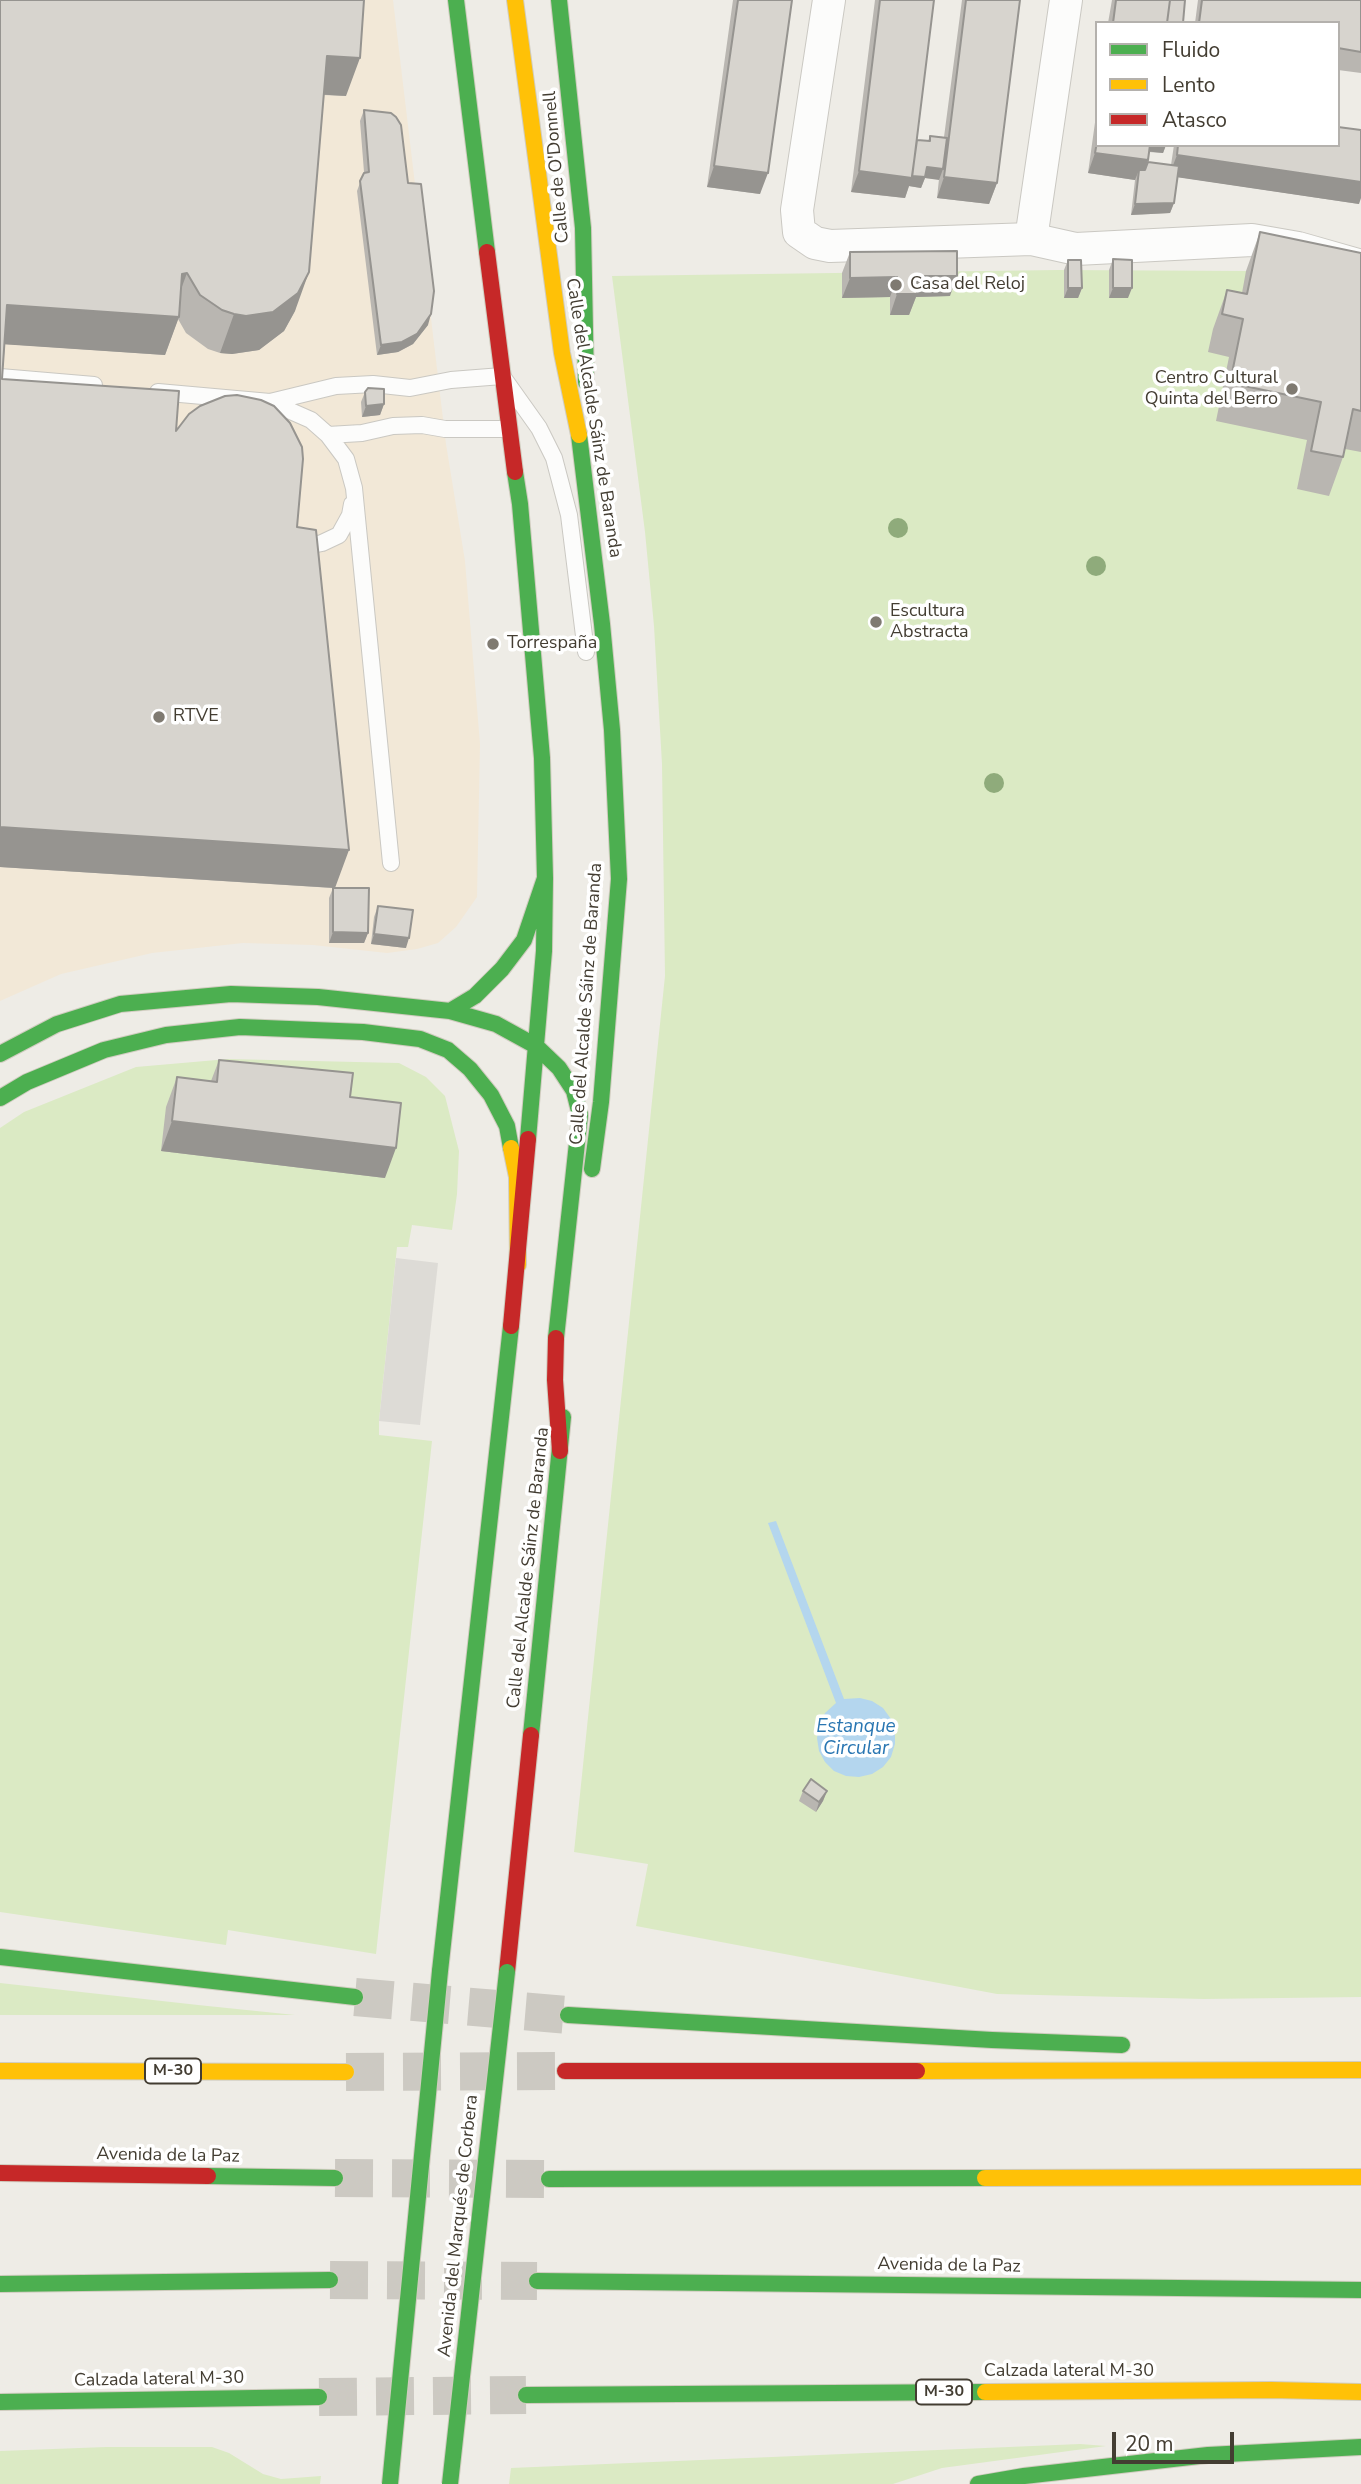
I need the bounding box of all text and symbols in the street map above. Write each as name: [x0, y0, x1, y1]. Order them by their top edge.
legend: [1095, 21, 1340, 147]
text: Fluido: [1162, 36, 1220, 64]
text: Lento: [1162, 71, 1215, 99]
street label: Calle de O'Donnell: [540, 90, 574, 244]
text: Atasco: [1162, 106, 1227, 134]
place label: Casa del Reloj: [910, 274, 1025, 296]
street label: Calle del Alcalde Sáinz de Baranda: [560, 277, 626, 559]
marker: Casa del Reloj: [888, 277, 904, 293]
place label: Centro Cultural Quinta del Berro: [1145, 368, 1278, 410]
marker: Centro Cultural Quinta del Berro: [1284, 381, 1300, 397]
place label: Escultura Abstracta: [890, 601, 969, 644]
marker: Escultura Abstracta: [868, 614, 884, 630]
place label: Torrespaña: [507, 633, 597, 655]
marker: Torrespaña: [485, 636, 501, 652]
place label: RTVE: [173, 706, 219, 728]
marker: RTVE: [151, 709, 167, 725]
street label: Calle del Alcalde Sáinz de Baranda: [566, 862, 608, 1146]
street label: Calle del Alcalde Sáinz de Baranda: [503, 1426, 555, 1710]
water label: Estanque Circular: [816, 1716, 896, 1760]
road number: M-30: [145, 2058, 201, 2084]
street label: Avenida del Marqués de Corbera: [434, 2094, 484, 2358]
street label: Avenida de la Paz: [96, 2144, 240, 2168]
street label: Avenida de la Paz: [877, 2254, 1021, 2278]
street label: Calzada lateral M-30: [984, 2361, 1154, 2383]
street label: Calzada lateral M-30: [74, 2368, 244, 2392]
road number: M-30: [916, 2380, 972, 2404]
scale bar: [1116, 2418, 1238, 2462]
text: 20 m: [1125, 2430, 1174, 2458]

